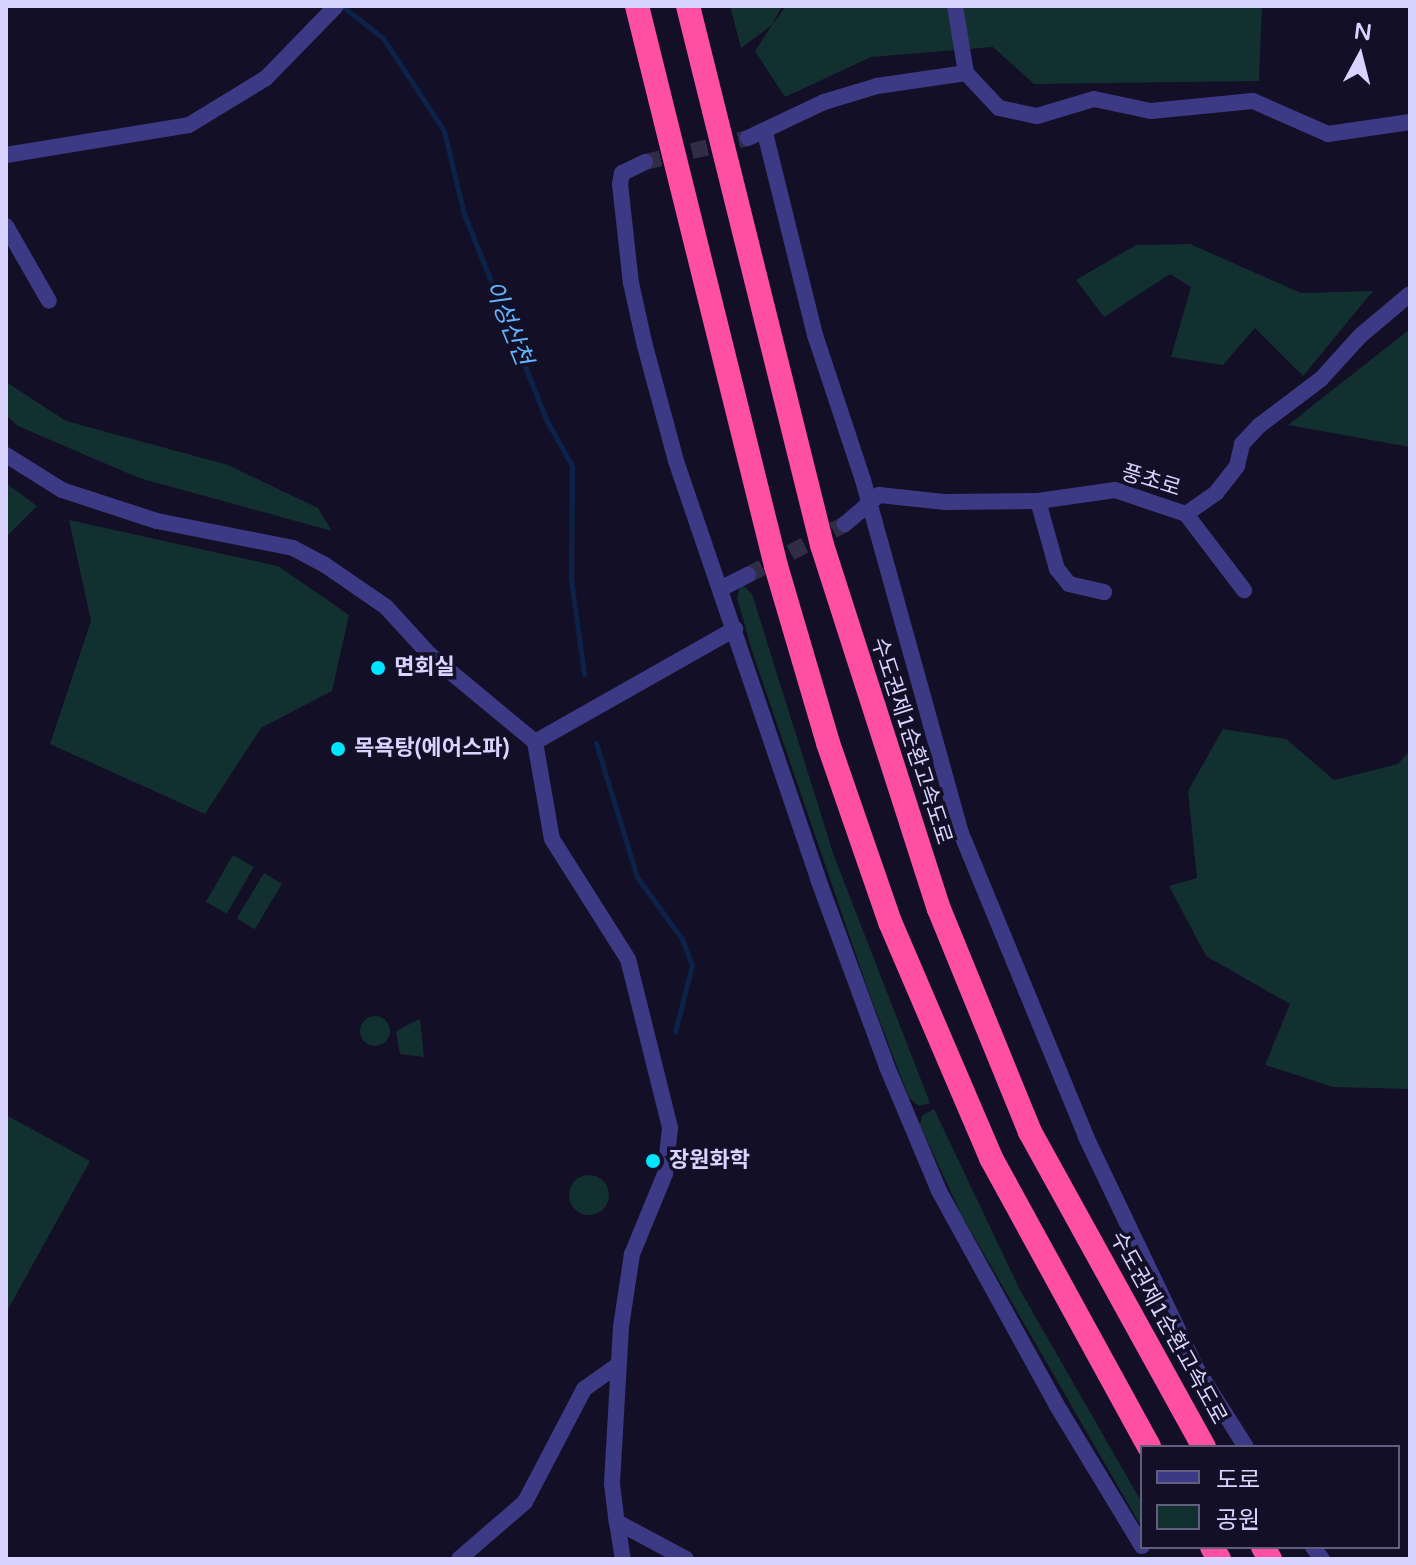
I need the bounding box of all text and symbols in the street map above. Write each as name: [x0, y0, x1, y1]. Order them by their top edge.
north arrow: [1320, 16, 1400, 96]
text: N: [1353, 18, 1373, 46]
water label: 이성산천: [478, 277, 538, 369]
street label: 풍초로: [1118, 460, 1184, 502]
street label: 수도권제1순환고속도로: [865, 634, 957, 848]
place label: 면회실: [394, 655, 455, 681]
marker: 면회실: [369, 659, 387, 677]
place label: 목욕탕(에어스파): [354, 736, 509, 762]
marker: 목욕탕(에어스파): [329, 740, 347, 758]
place label: 장원화학: [669, 1148, 750, 1174]
marker: 장원화학: [644, 1152, 662, 1170]
street label: 수도권제1순환고속도로: [1104, 1227, 1232, 1429]
legend: [1140, 1445, 1400, 1549]
text: 도로: [1216, 1466, 1260, 1495]
text: 공원: [1216, 1506, 1260, 1535]

